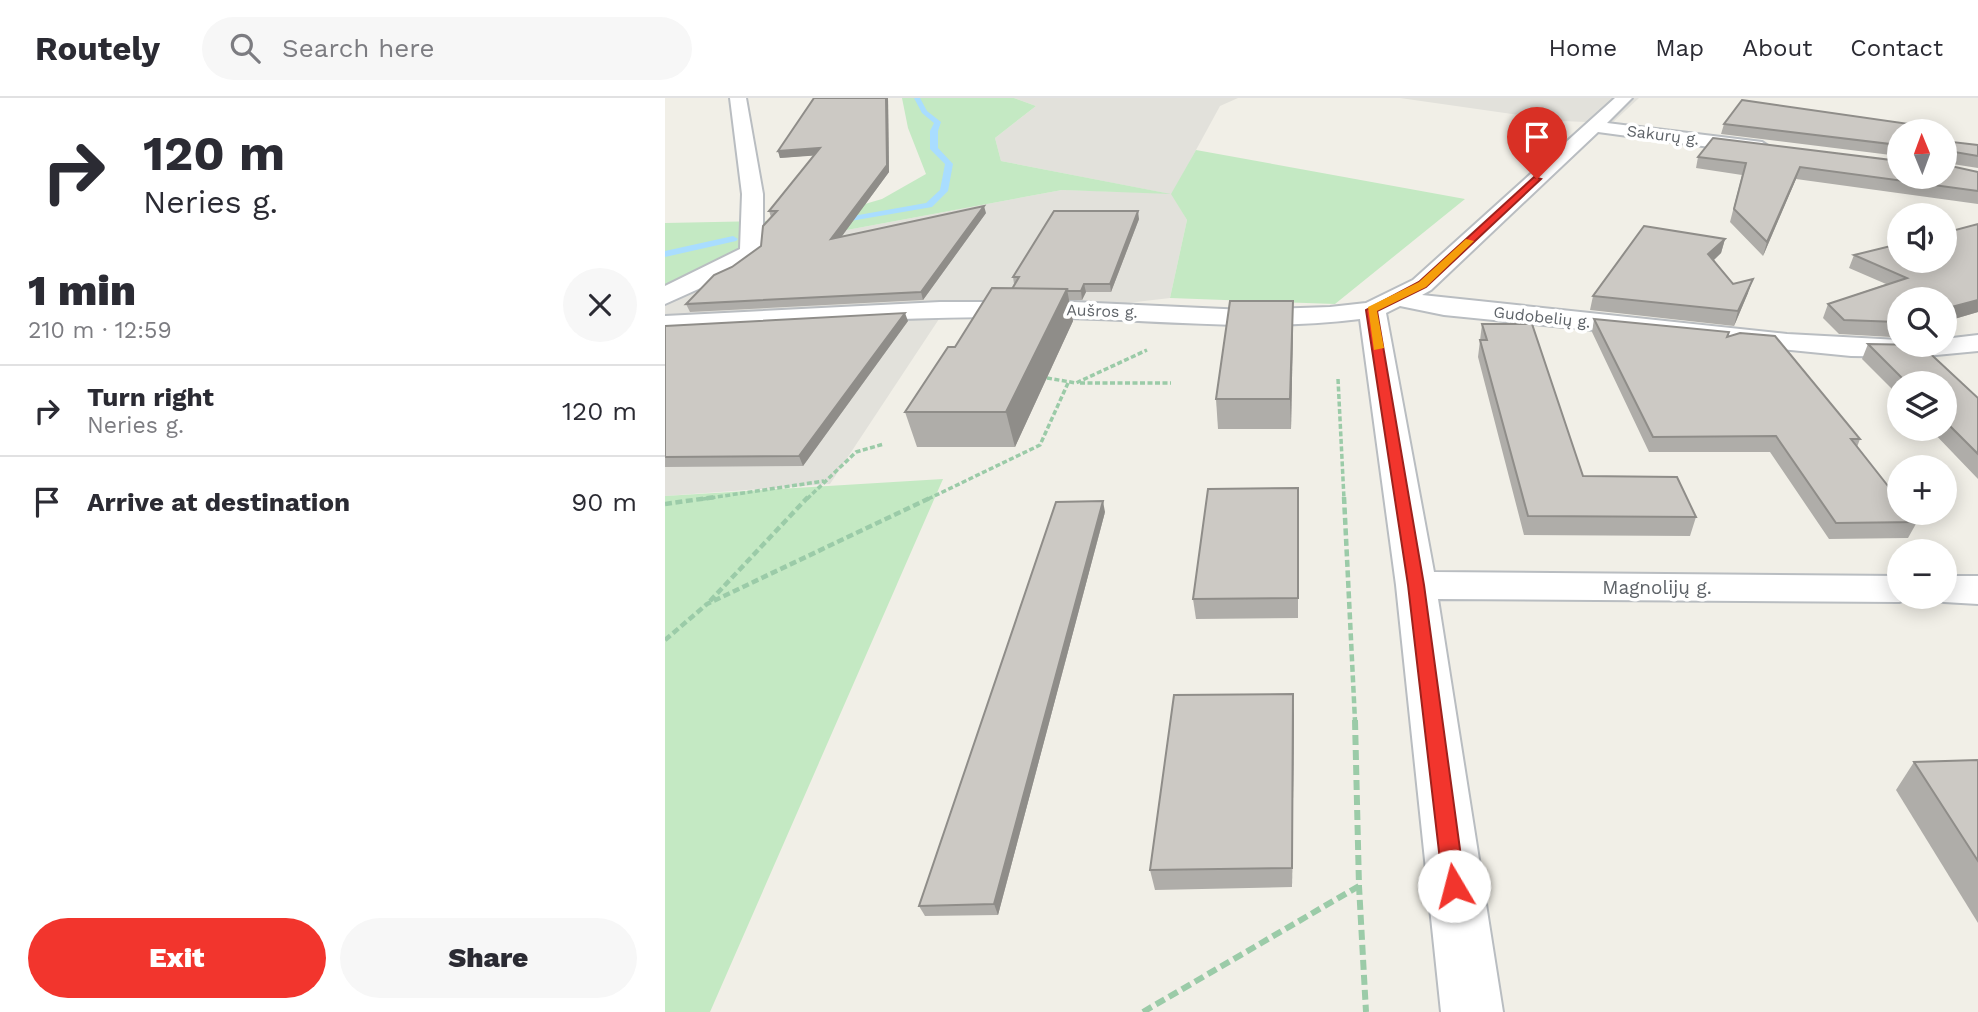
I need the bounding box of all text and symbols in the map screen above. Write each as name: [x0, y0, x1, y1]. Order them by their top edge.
search box: [202, 17, 692, 80]
text: Routely: [35, 29, 160, 68]
icon: search: [226, 29, 264, 67]
text: Search here: [282, 33, 434, 63]
text: Home: [1549, 34, 1617, 62]
text: Map: [1655, 34, 1704, 62]
text: About: [1742, 34, 1812, 62]
text: Contact: [1850, 34, 1943, 62]
pin: [1507, 107, 1567, 179]
icon: arrive: [1518, 118, 1556, 156]
north arrow: [1887, 119, 1957, 189]
map controls: [1887, 119, 1957, 609]
street label: Sakurų g.: [1626, 121, 1700, 149]
text: 120 m: [143, 124, 285, 182]
icon: right: [28, 126, 119, 217]
text: Neries g.: [143, 183, 278, 221]
button: sound: [1887, 203, 1957, 273]
text: 1 min: [28, 266, 136, 315]
button: close: [563, 268, 637, 342]
button: search: [1887, 287, 1957, 357]
street label: Aušros g.: [1066, 300, 1138, 322]
street label: Gudobelių g.: [1492, 302, 1592, 332]
text: 210 m · 12:59: [28, 317, 172, 344]
button: layers: [1887, 371, 1957, 441]
text: Turn right: [87, 382, 214, 412]
icon: right: [28, 392, 66, 430]
text: 120 m: [562, 396, 637, 426]
text: Neries g.: [87, 412, 184, 439]
button: +: [1887, 455, 1957, 525]
icon: arrive: [28, 483, 66, 521]
text: Arrive at destination: [87, 487, 350, 517]
text: 90 m: [571, 487, 637, 517]
button: −: [1887, 539, 1957, 609]
street label: Magnolijų g.: [1602, 576, 1712, 599]
position arrow: [1417, 849, 1491, 923]
button: Exit: [28, 918, 326, 998]
button: Share: [340, 918, 637, 998]

